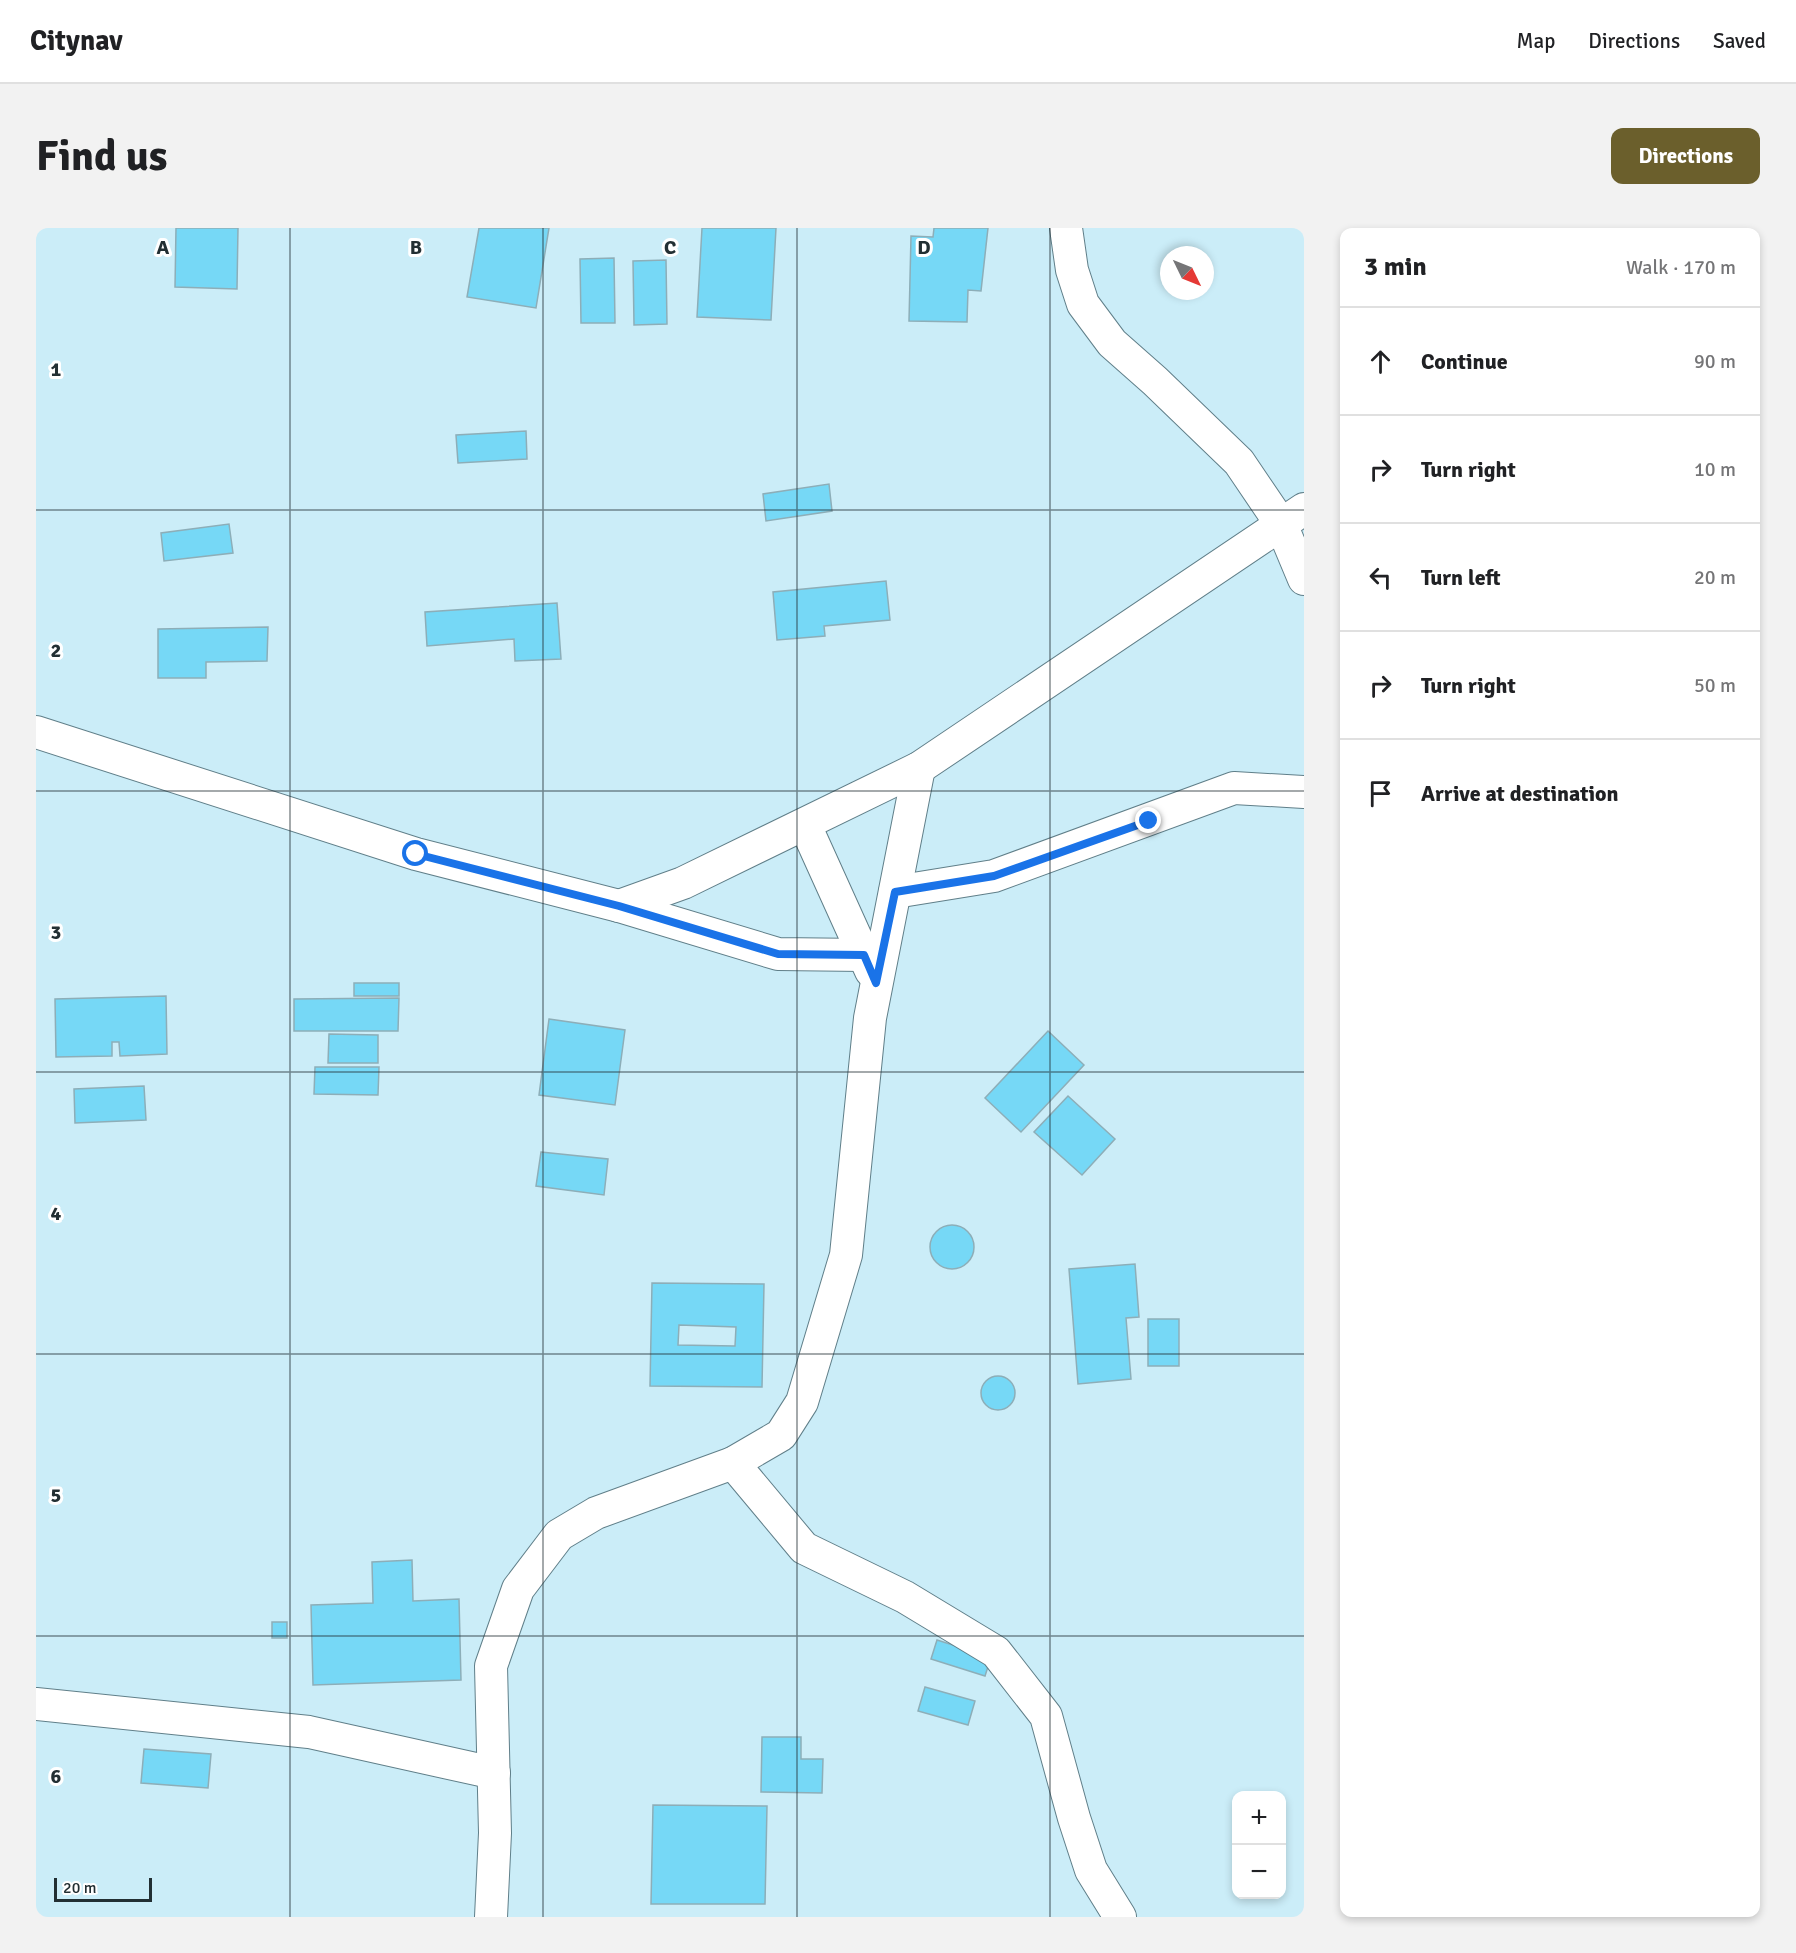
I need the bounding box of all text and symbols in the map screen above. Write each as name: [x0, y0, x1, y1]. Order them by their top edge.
text: Citynav: [30, 24, 123, 58]
text: Map: [1517, 28, 1555, 54]
text: Directions: [1588, 28, 1680, 54]
text: Saved: [1713, 28, 1766, 54]
button: Directions: [1611, 128, 1760, 184]
text: Find us: [36, 131, 167, 182]
text: A: [157, 235, 170, 260]
text: B: [410, 235, 422, 260]
text: C: [664, 235, 676, 260]
text: D: [917, 235, 931, 260]
north arrow: [1160, 246, 1214, 300]
text: 3 min: [1364, 251, 1427, 283]
text: Walk · 170 m: [1626, 255, 1736, 280]
icon: ahead: [1364, 345, 1397, 378]
text: Continue: [1421, 348, 1508, 375]
text: 90 m: [1694, 349, 1736, 374]
text: 1: [51, 357, 62, 382]
icon: right: [1364, 453, 1397, 486]
text: Turn right: [1421, 456, 1516, 483]
text: 10 m: [1694, 457, 1736, 482]
icon: left: [1364, 561, 1397, 594]
text: Turn left: [1421, 564, 1501, 591]
text: 20 m: [1694, 565, 1736, 590]
text: 2: [51, 638, 61, 663]
icon: right: [1364, 669, 1397, 702]
text: Turn right: [1421, 672, 1516, 699]
text: 50 m: [1694, 673, 1736, 698]
icon: arrive: [1364, 777, 1397, 810]
text: Arrive at destination: [1421, 780, 1618, 807]
route end: [1135, 807, 1161, 833]
route start: [402, 840, 428, 866]
text: 3: [51, 920, 61, 945]
text: 4: [51, 1201, 62, 1226]
text: 5: [51, 1483, 61, 1508]
text: 6: [51, 1764, 62, 1789]
map controls: [1232, 1791, 1286, 1899]
button: +: [1232, 1791, 1286, 1845]
button: −: [1232, 1845, 1286, 1899]
scale bar: [54, 1875, 152, 1902]
text: 20 m: [63, 1878, 97, 1898]

